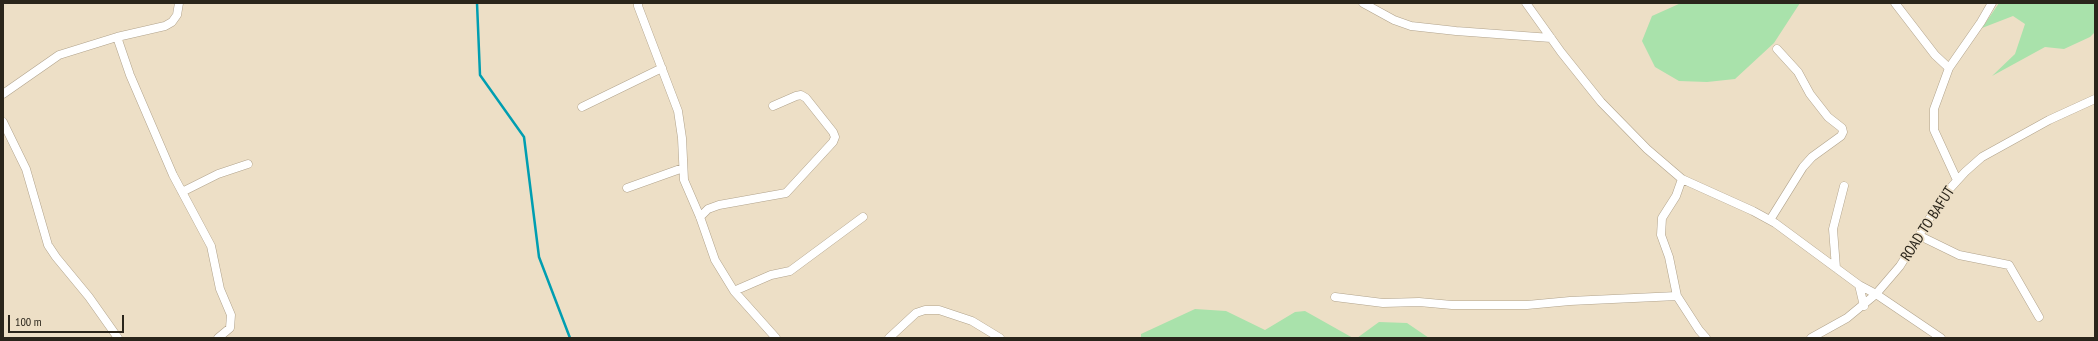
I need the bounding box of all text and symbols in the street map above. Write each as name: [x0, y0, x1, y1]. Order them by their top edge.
street label: ROAD TO BAFUT: [1897, 183, 1959, 265]
scale bar: [10, 307, 126, 333]
text: 100 m: [15, 314, 42, 329]

